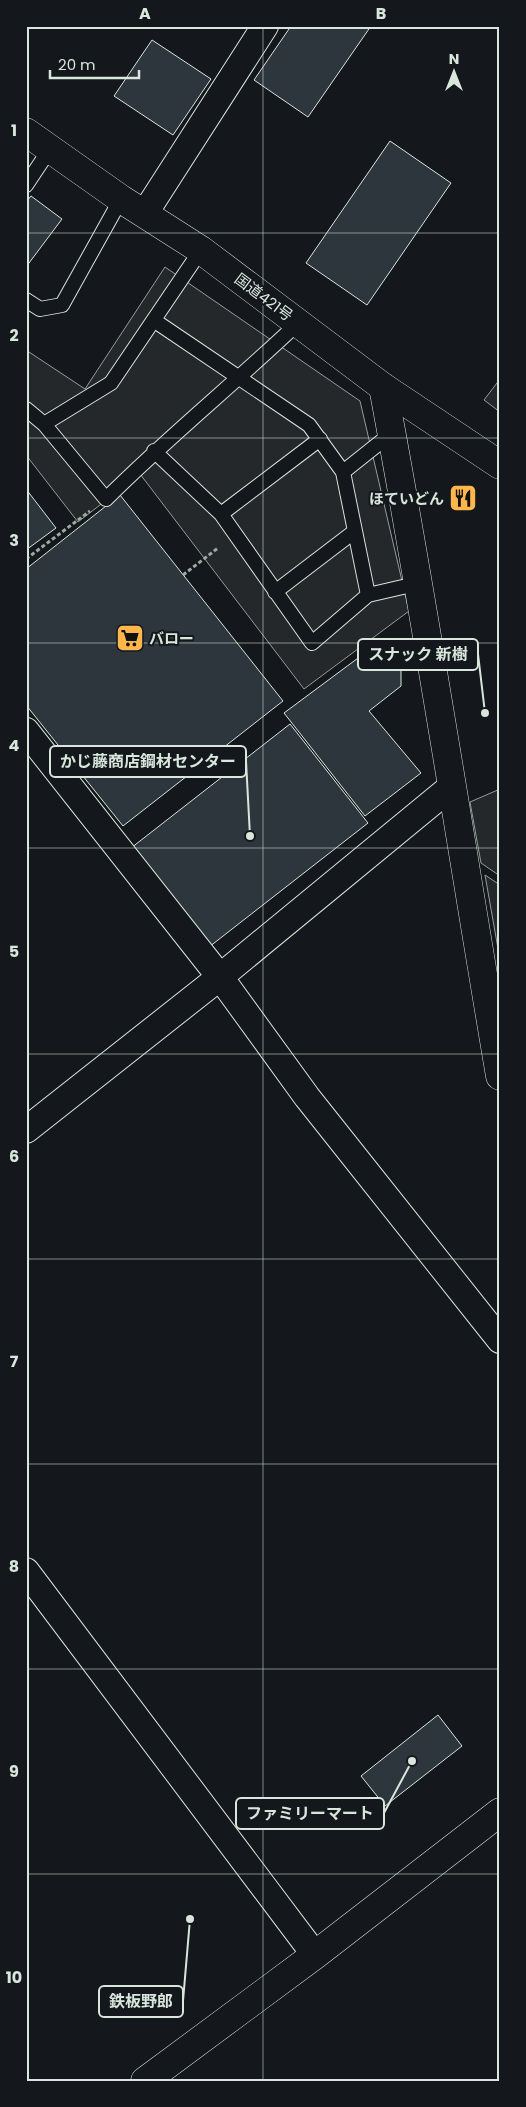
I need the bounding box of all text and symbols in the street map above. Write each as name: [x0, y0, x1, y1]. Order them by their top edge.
text: A: [139, 2, 151, 25]
text: B: [376, 2, 386, 25]
scale bar: [50, 48, 139, 80]
north arrow: [428, 48, 478, 98]
text: N: [449, 49, 459, 69]
text: 20 m: [58, 54, 96, 75]
text: 1: [11, 119, 17, 142]
street label: 国道421号: [231, 268, 297, 326]
text: 2: [9, 324, 19, 347]
restaurant icon: ほていどん: [448, 483, 478, 513]
place label: ほていどん: [369, 488, 444, 509]
text: 3: [9, 529, 19, 552]
supermarket icon: バロー: [115, 623, 145, 653]
place label: バロー: [149, 628, 194, 649]
callout: スナック 新樹: [358, 639, 478, 670]
text: スナック 新樹: [368, 643, 468, 666]
text: 4: [9, 734, 20, 757]
callout: かじ藤商店鋼材センター: [50, 746, 246, 777]
text: かじ藤商店鋼材センター: [60, 750, 236, 773]
text: 5: [9, 940, 19, 963]
text: 6: [9, 1145, 19, 1168]
text: 7: [10, 1350, 19, 1373]
text: 8: [9, 1555, 19, 1578]
text: 9: [9, 1760, 19, 1783]
callout: ファミリーマート: [236, 1798, 384, 1829]
text: ファミリーマート: [246, 1802, 374, 1825]
text: 10: [6, 1966, 22, 1989]
callout: 鉄板野郎: [99, 1986, 183, 2017]
text: 鉄板野郎: [109, 1990, 173, 2013]

